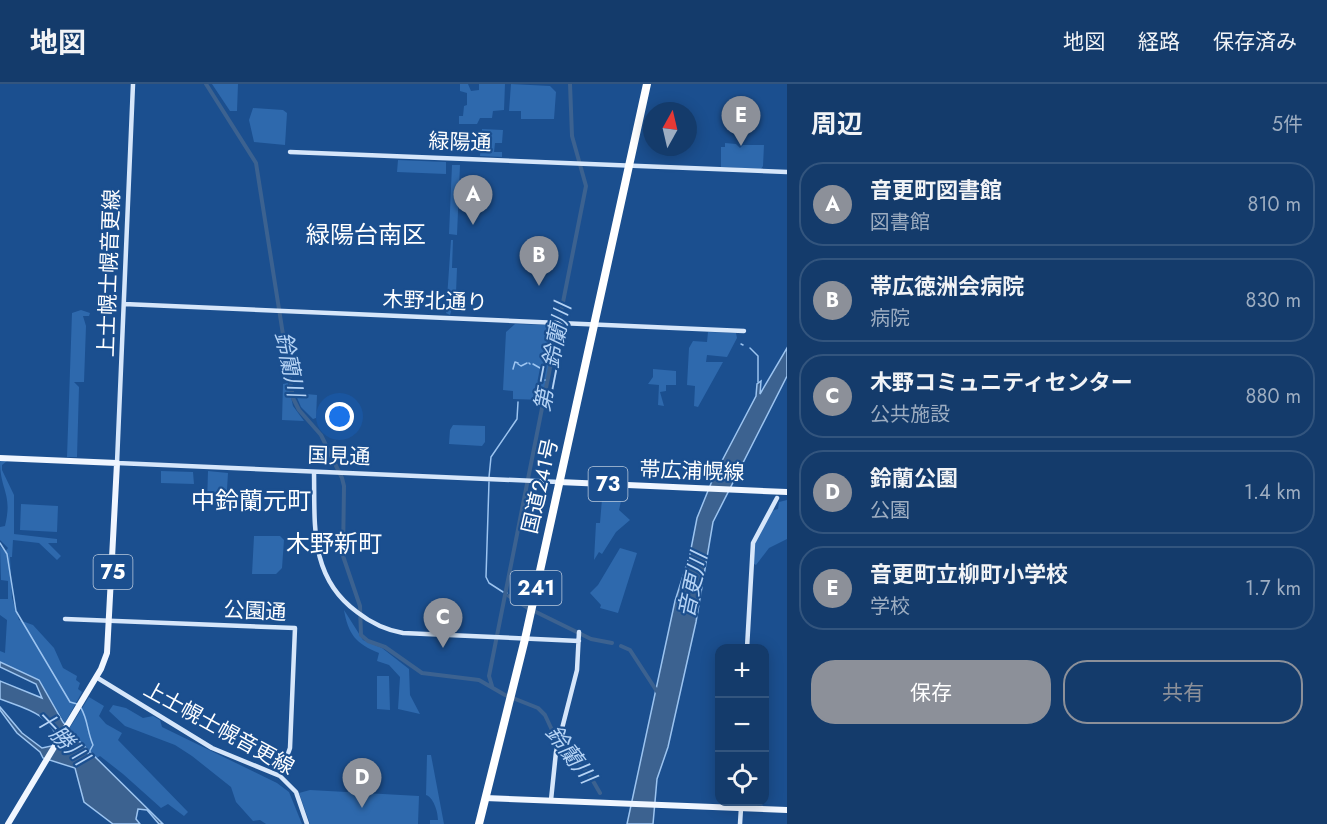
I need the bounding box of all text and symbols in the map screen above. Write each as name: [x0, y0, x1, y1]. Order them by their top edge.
text: 地図: [30, 22, 86, 63]
text: 地図: [1063, 27, 1105, 57]
text: 経路: [1138, 27, 1180, 57]
text: 保存済み: [1213, 27, 1297, 57]
pin: E: [722, 97, 760, 146]
north arrow: [643, 102, 697, 156]
text: 周辺: [811, 105, 863, 143]
text: 5件: [1272, 110, 1303, 139]
street label: 緑陽通: [428, 126, 492, 158]
text: 音更町図書館: [870, 174, 1002, 206]
pin: A: [454, 176, 492, 225]
street label: 上士幌士幌音更線: [91, 189, 127, 357]
text: A: [825, 190, 840, 219]
text: 810 m: [1247, 190, 1301, 219]
text: 図書館: [870, 208, 930, 237]
district label: 緑陽台南区: [306, 217, 426, 252]
pin: B: [520, 236, 558, 286]
text: 帯広徳洲会病院: [870, 270, 1024, 302]
street label: 木野北通り: [382, 284, 488, 318]
text: B: [826, 286, 839, 315]
text: 830 m: [1246, 286, 1301, 315]
water label: 第二鈴蘭川: [526, 298, 579, 414]
text: 病院: [870, 304, 910, 333]
water label: 鈴蘭川: [267, 328, 313, 402]
text: 木野コミュニティセンター: [870, 366, 1133, 398]
text: C: [825, 382, 840, 411]
text: 880 m: [1246, 382, 1301, 411]
text: 公共施設: [870, 400, 950, 429]
your location: [325, 402, 354, 431]
street label: 国道241号: [515, 436, 565, 536]
street label: 国見通: [307, 440, 371, 472]
street label: 帯広浦幌線: [639, 454, 745, 488]
text: 鈴蘭公園: [870, 462, 958, 494]
road number: 73: [588, 467, 628, 501]
text: D: [825, 478, 840, 507]
text: 1.4 km: [1244, 478, 1301, 507]
district label: 中鈴蘭元町: [191, 483, 311, 518]
text: 公園: [870, 496, 910, 525]
district label: 木野新町: [286, 526, 382, 561]
water label: 音更川: [669, 547, 715, 621]
road number: 75: [94, 555, 132, 589]
text: 音更町立柳町小学校: [870, 558, 1068, 590]
road number: 241: [510, 571, 562, 605]
text: E: [826, 574, 839, 603]
text: 1.7 km: [1245, 574, 1301, 603]
text: 学校: [870, 592, 910, 621]
street label: 公園通: [223, 594, 287, 628]
pin: C: [424, 598, 462, 648]
map controls: [715, 644, 769, 806]
button: +: [715, 644, 769, 698]
button: 保存: [811, 660, 1051, 724]
button: 共有: [1063, 660, 1303, 724]
street label: 上士幌士幌音更線: [138, 674, 300, 782]
button: −: [715, 698, 769, 752]
water label: 十勝川: [28, 702, 98, 773]
water label: 鈴蘭川: [538, 718, 605, 792]
button: locate: [715, 752, 769, 806]
pin: D: [342, 758, 382, 808]

